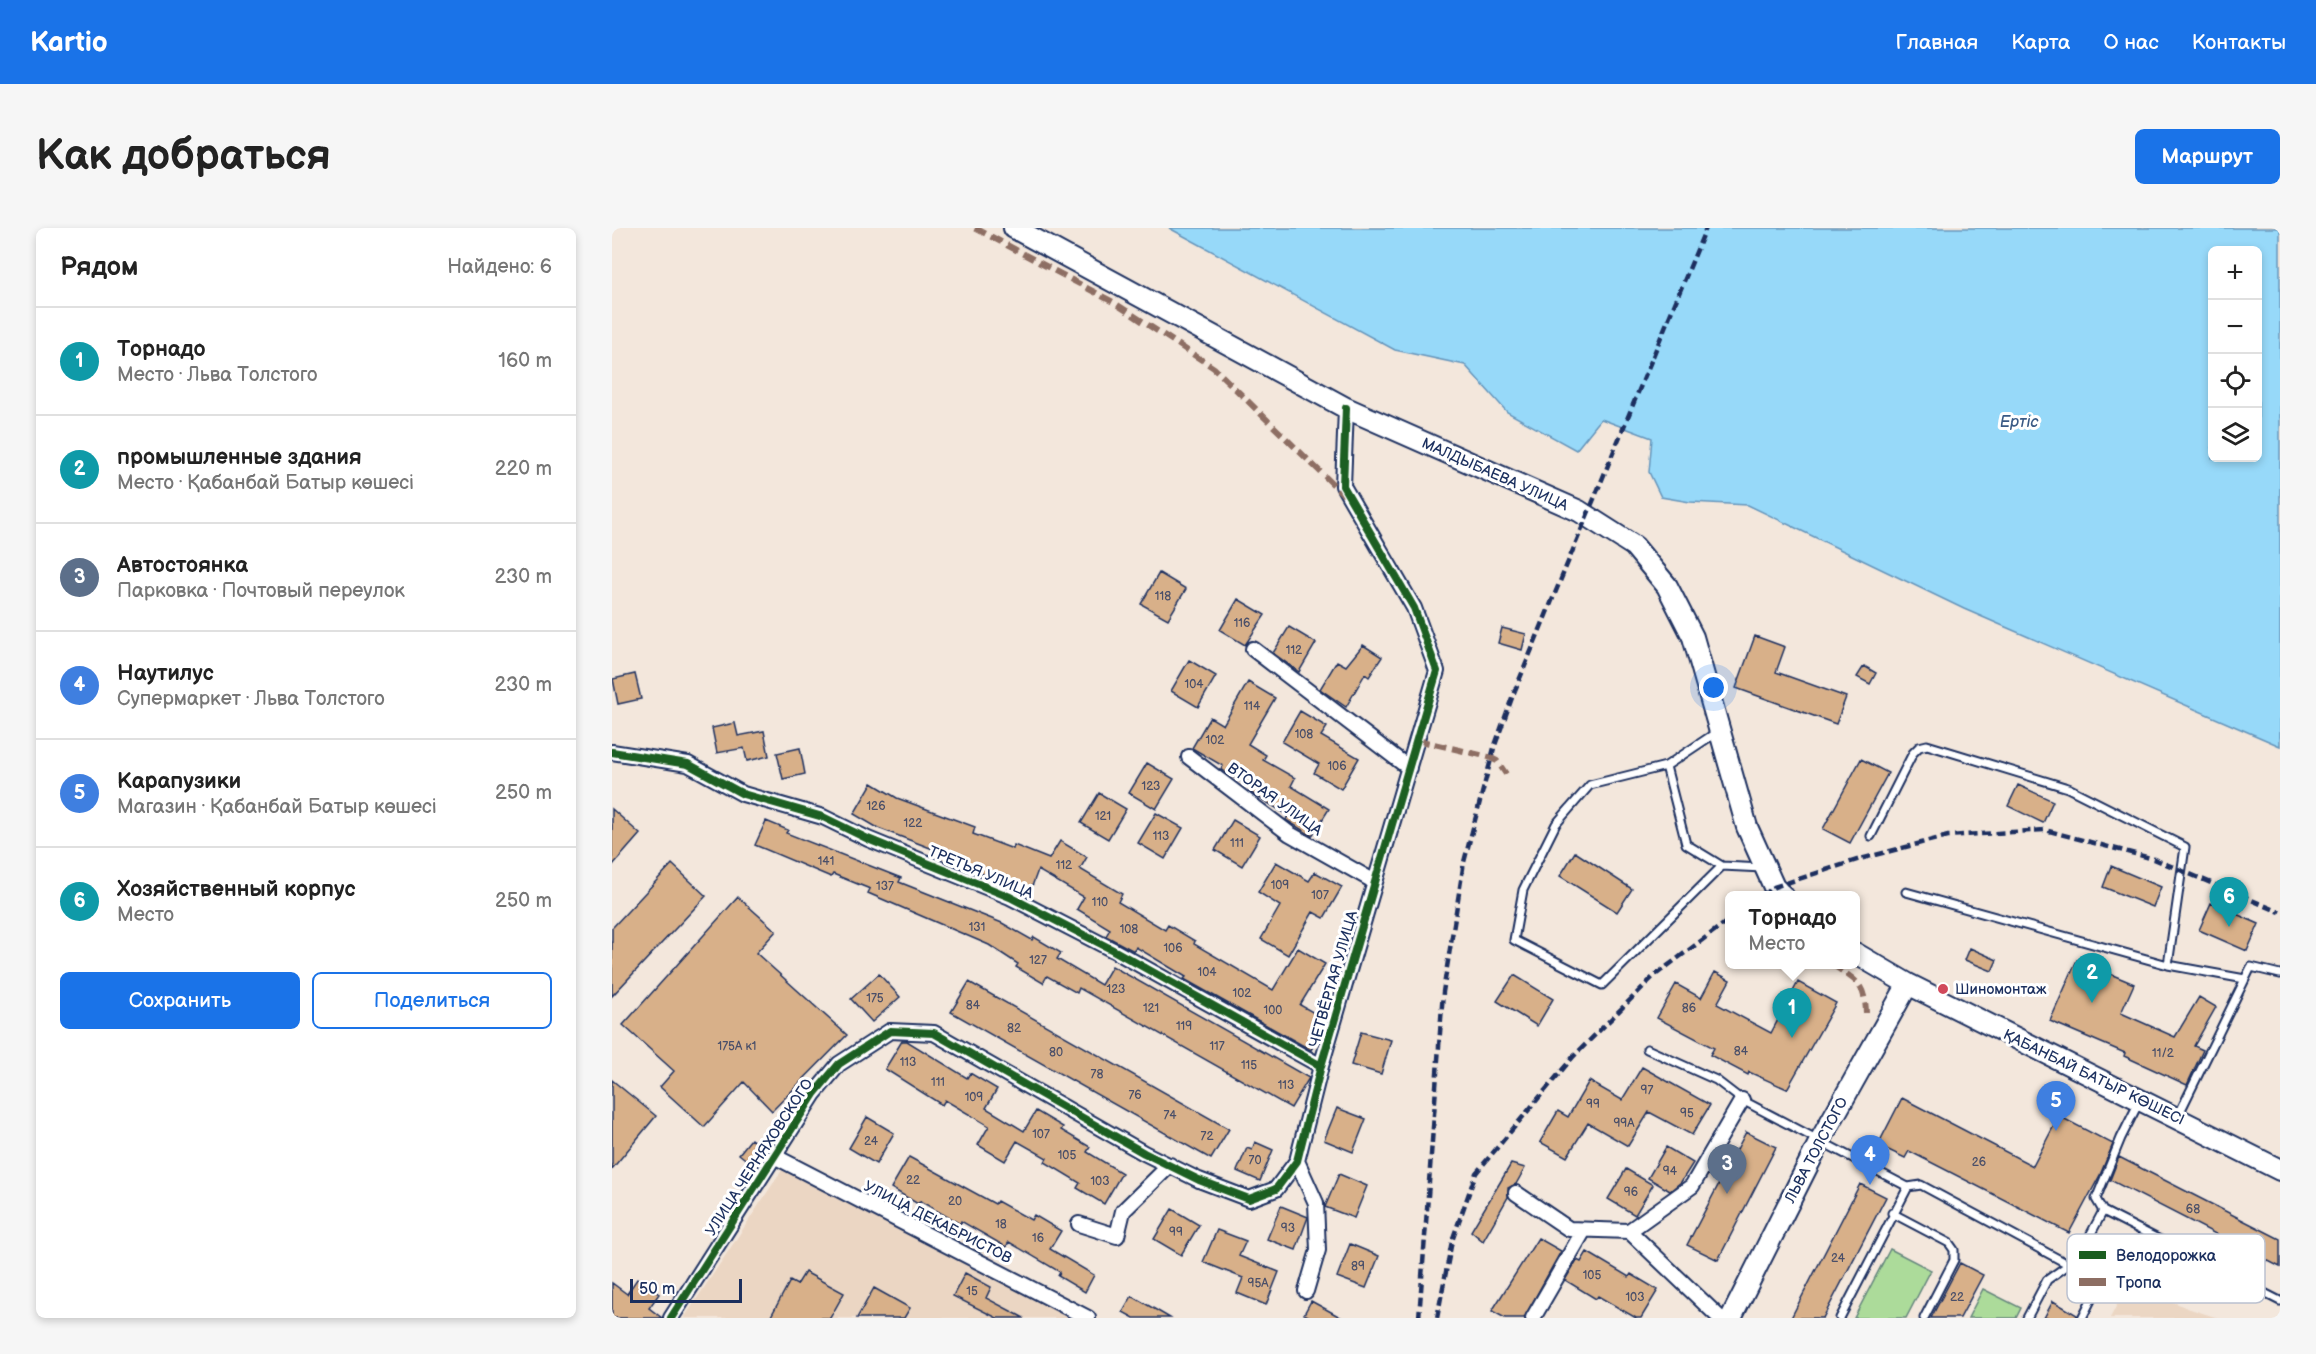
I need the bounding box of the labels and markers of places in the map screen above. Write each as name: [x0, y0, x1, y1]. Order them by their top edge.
pin: 6: [2210, 878, 2248, 927]
pin: 2: [2072, 954, 2112, 1003]
place label: Шиномонтаж: [1955, 980, 2047, 999]
marker: Шиномонтаж: [1936, 982, 1950, 996]
pin: 1: [1772, 988, 1812, 1038]
pin: 5: [2036, 1082, 2076, 1131]
pin: 4: [1850, 1136, 1890, 1185]
pin: 3: [1708, 1144, 1746, 1194]

